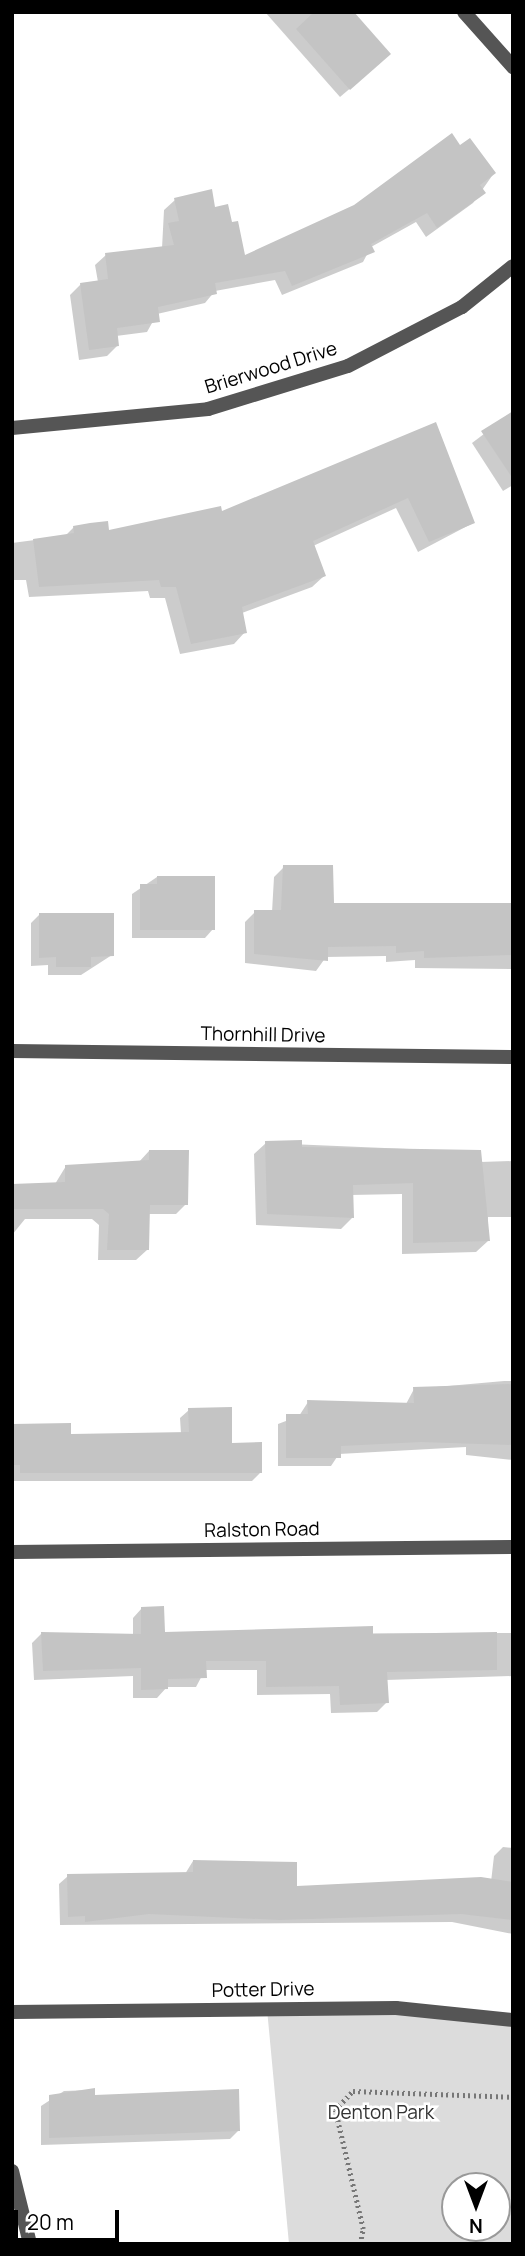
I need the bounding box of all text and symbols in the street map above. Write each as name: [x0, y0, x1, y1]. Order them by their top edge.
street label: Brierwood Drive: [202, 337, 340, 399]
street label: Thornhill Drive: [200, 1023, 326, 1047]
street label: Ralston Road: [204, 1518, 320, 1542]
street label: Potter Drive: [211, 1978, 315, 2002]
park label: Denton Park: [328, 2102, 434, 2124]
north arrow: [441, 2172, 511, 2242]
scale bar: [18, 2196, 122, 2240]
text: 20 m: [27, 2208, 74, 2236]
text: N: [469, 2213, 483, 2239]

